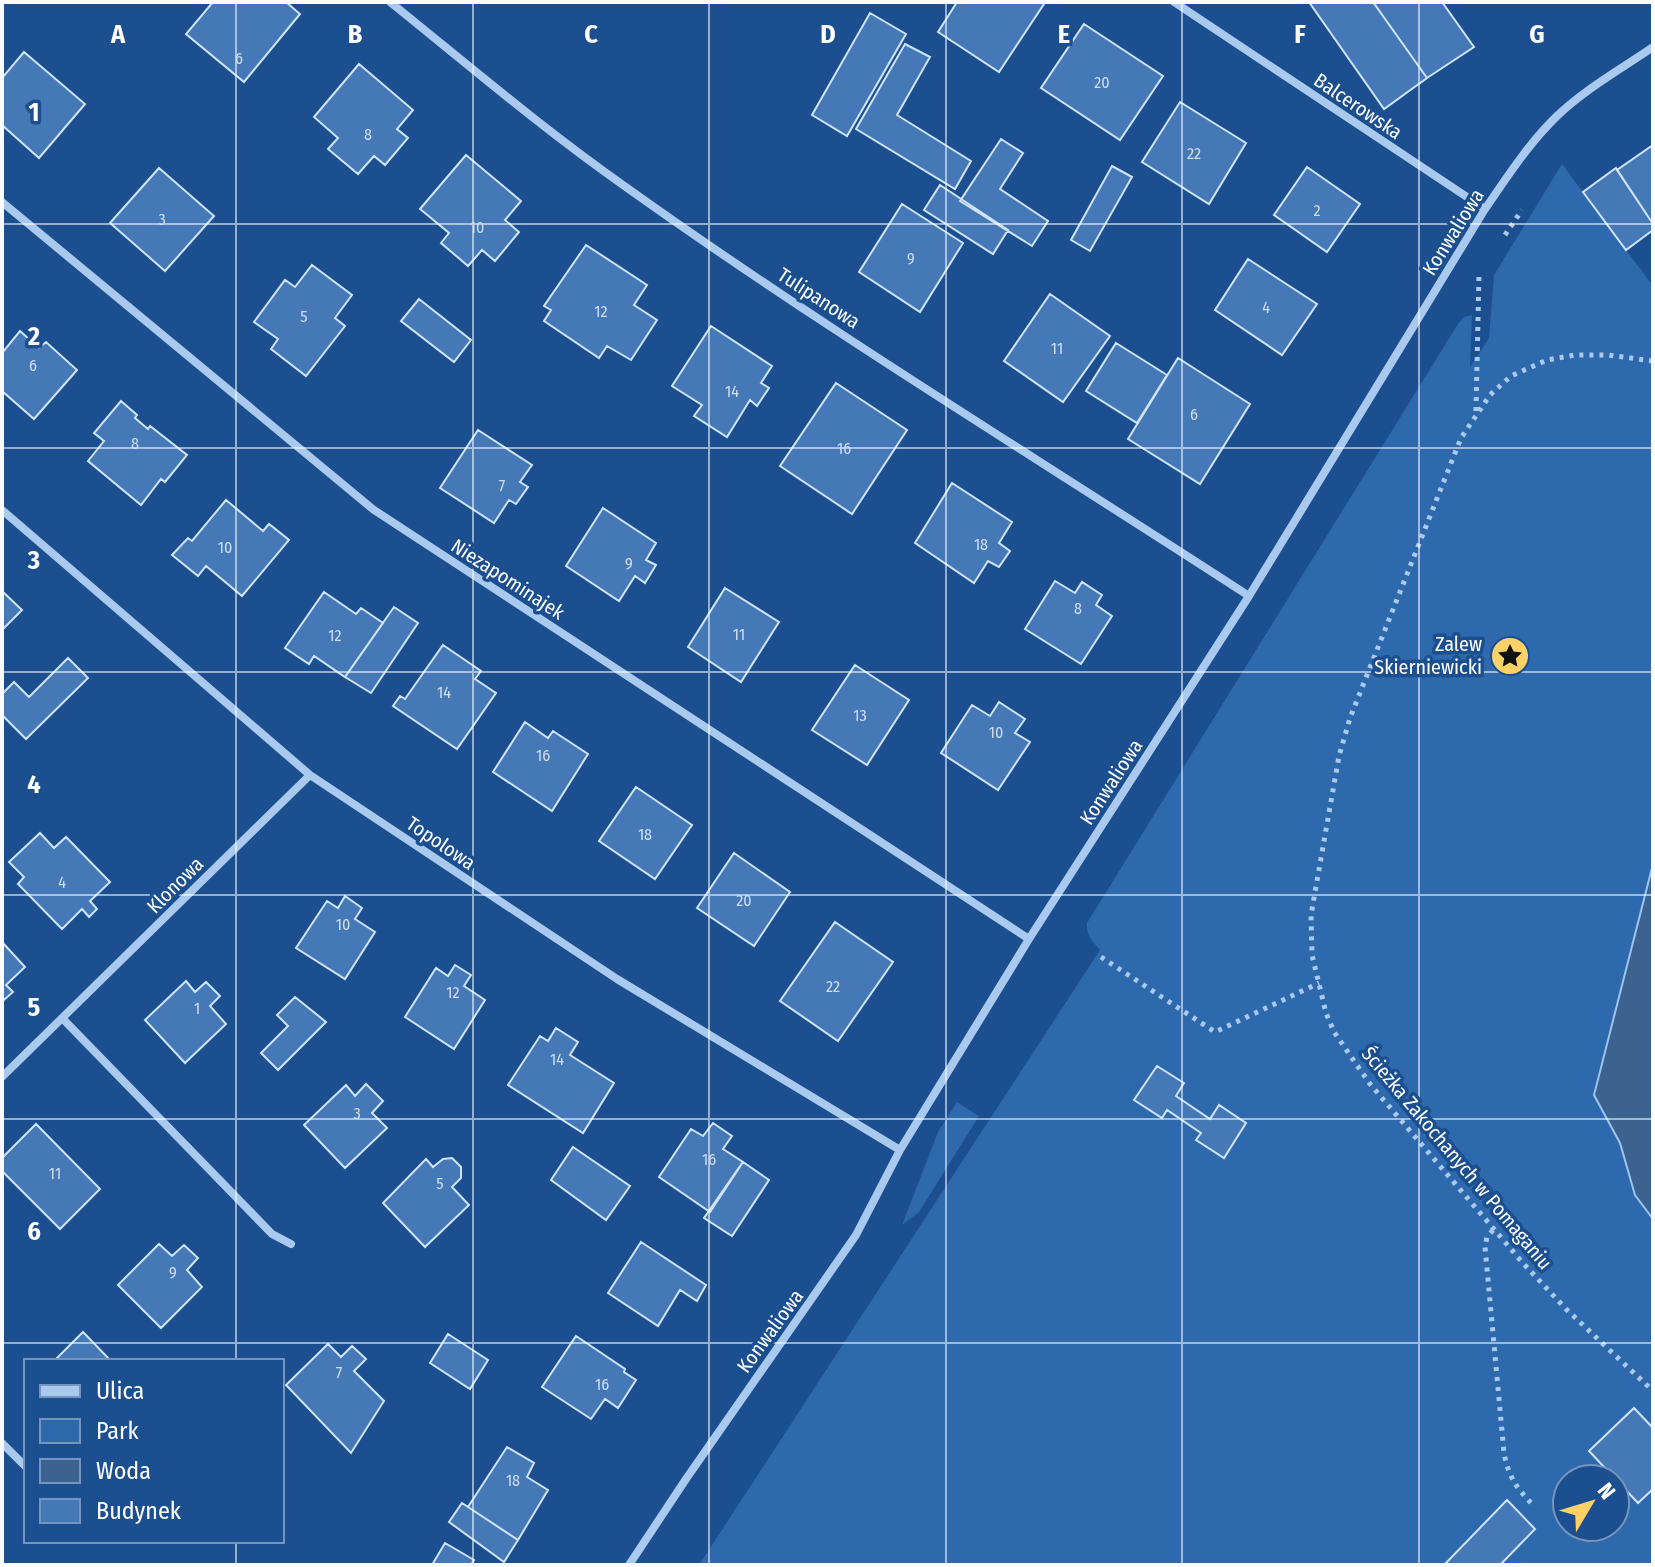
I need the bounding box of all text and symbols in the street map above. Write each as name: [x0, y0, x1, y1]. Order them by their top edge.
text: A: [110, 19, 126, 50]
text: B: [348, 19, 363, 50]
text: C: [584, 19, 598, 50]
text: D: [820, 19, 836, 50]
text: E: [1058, 19, 1070, 50]
text: F: [1294, 19, 1306, 50]
text: G: [1529, 19, 1545, 50]
house number: 6: [235, 49, 243, 68]
street label: Balcerowska: [1309, 68, 1407, 144]
house number: 20: [1094, 73, 1110, 92]
text: 1: [29, 97, 40, 128]
house number: 8: [364, 125, 372, 144]
house number: 22: [1187, 144, 1201, 163]
street label: Konwaliowa: [1417, 184, 1489, 280]
house number: 2: [1313, 201, 1321, 220]
house number: 3: [158, 210, 166, 229]
house number: 10: [470, 218, 484, 237]
house number: 9: [907, 249, 915, 268]
street label: Tulipanowa: [773, 263, 865, 333]
house number: 4: [1262, 298, 1270, 317]
house number: 12: [594, 302, 608, 321]
house number: 5: [300, 307, 308, 326]
text: 2: [27, 321, 40, 352]
house number: 11: [1051, 339, 1063, 358]
house number: 6: [29, 356, 37, 375]
house number: 14: [725, 382, 739, 401]
house number: 6: [1190, 405, 1198, 424]
house number: 8: [131, 434, 139, 453]
house number: 16: [837, 439, 851, 458]
house number: 7: [499, 476, 506, 495]
street label: Niezapominajek: [447, 533, 570, 625]
house number: 18: [974, 535, 988, 554]
house number: 10: [218, 538, 232, 557]
text: 3: [27, 545, 40, 576]
house number: 9: [625, 554, 633, 573]
house number: 8: [1074, 599, 1082, 618]
house number: 11: [733, 625, 745, 644]
house number: 12: [328, 626, 342, 645]
place label: Zalew Skierniewicki: [1374, 632, 1482, 679]
place icon: Zalew Skierniewicki: [1489, 635, 1531, 677]
house number: 14: [437, 683, 451, 702]
house number: 13: [853, 706, 867, 725]
house number: 10: [989, 723, 1003, 742]
street label: Konwaliowa: [1074, 735, 1148, 829]
house number: 16: [536, 746, 550, 765]
text: 4: [27, 769, 41, 800]
street label: Topolowa: [402, 811, 480, 875]
house number: 18: [638, 825, 652, 844]
street label: Klonowa: [142, 852, 208, 918]
house number: 4: [58, 873, 66, 892]
house number: 20: [736, 891, 752, 910]
house number: 10: [336, 915, 350, 934]
house number: 22: [826, 977, 840, 996]
house number: 12: [446, 983, 460, 1002]
text: 5: [28, 992, 41, 1023]
house number: 1: [194, 999, 200, 1018]
street label: Ścieżka Zakochanych w Pomaganiu: [1357, 1042, 1557, 1274]
house number: 14: [550, 1050, 564, 1069]
house number: 3: [353, 1104, 361, 1123]
house number: 16: [702, 1150, 716, 1169]
house number: 11: [49, 1164, 61, 1183]
house number: 5: [436, 1174, 444, 1193]
text: 6: [27, 1216, 41, 1247]
house number: 9: [169, 1263, 177, 1282]
street label: Konwaliowa: [732, 1285, 808, 1377]
legend: [24, 1359, 284, 1543]
house number: 7: [336, 1363, 343, 1382]
house number: 16: [595, 1375, 609, 1394]
text: Ulica: [96, 1377, 144, 1405]
text: Park: [96, 1417, 139, 1445]
text: Woda: [96, 1457, 151, 1485]
north arrow: [1551, 1463, 1631, 1543]
house number: 18: [506, 1471, 520, 1490]
text: N: [1592, 1477, 1621, 1505]
text: Budynek: [96, 1497, 182, 1525]

